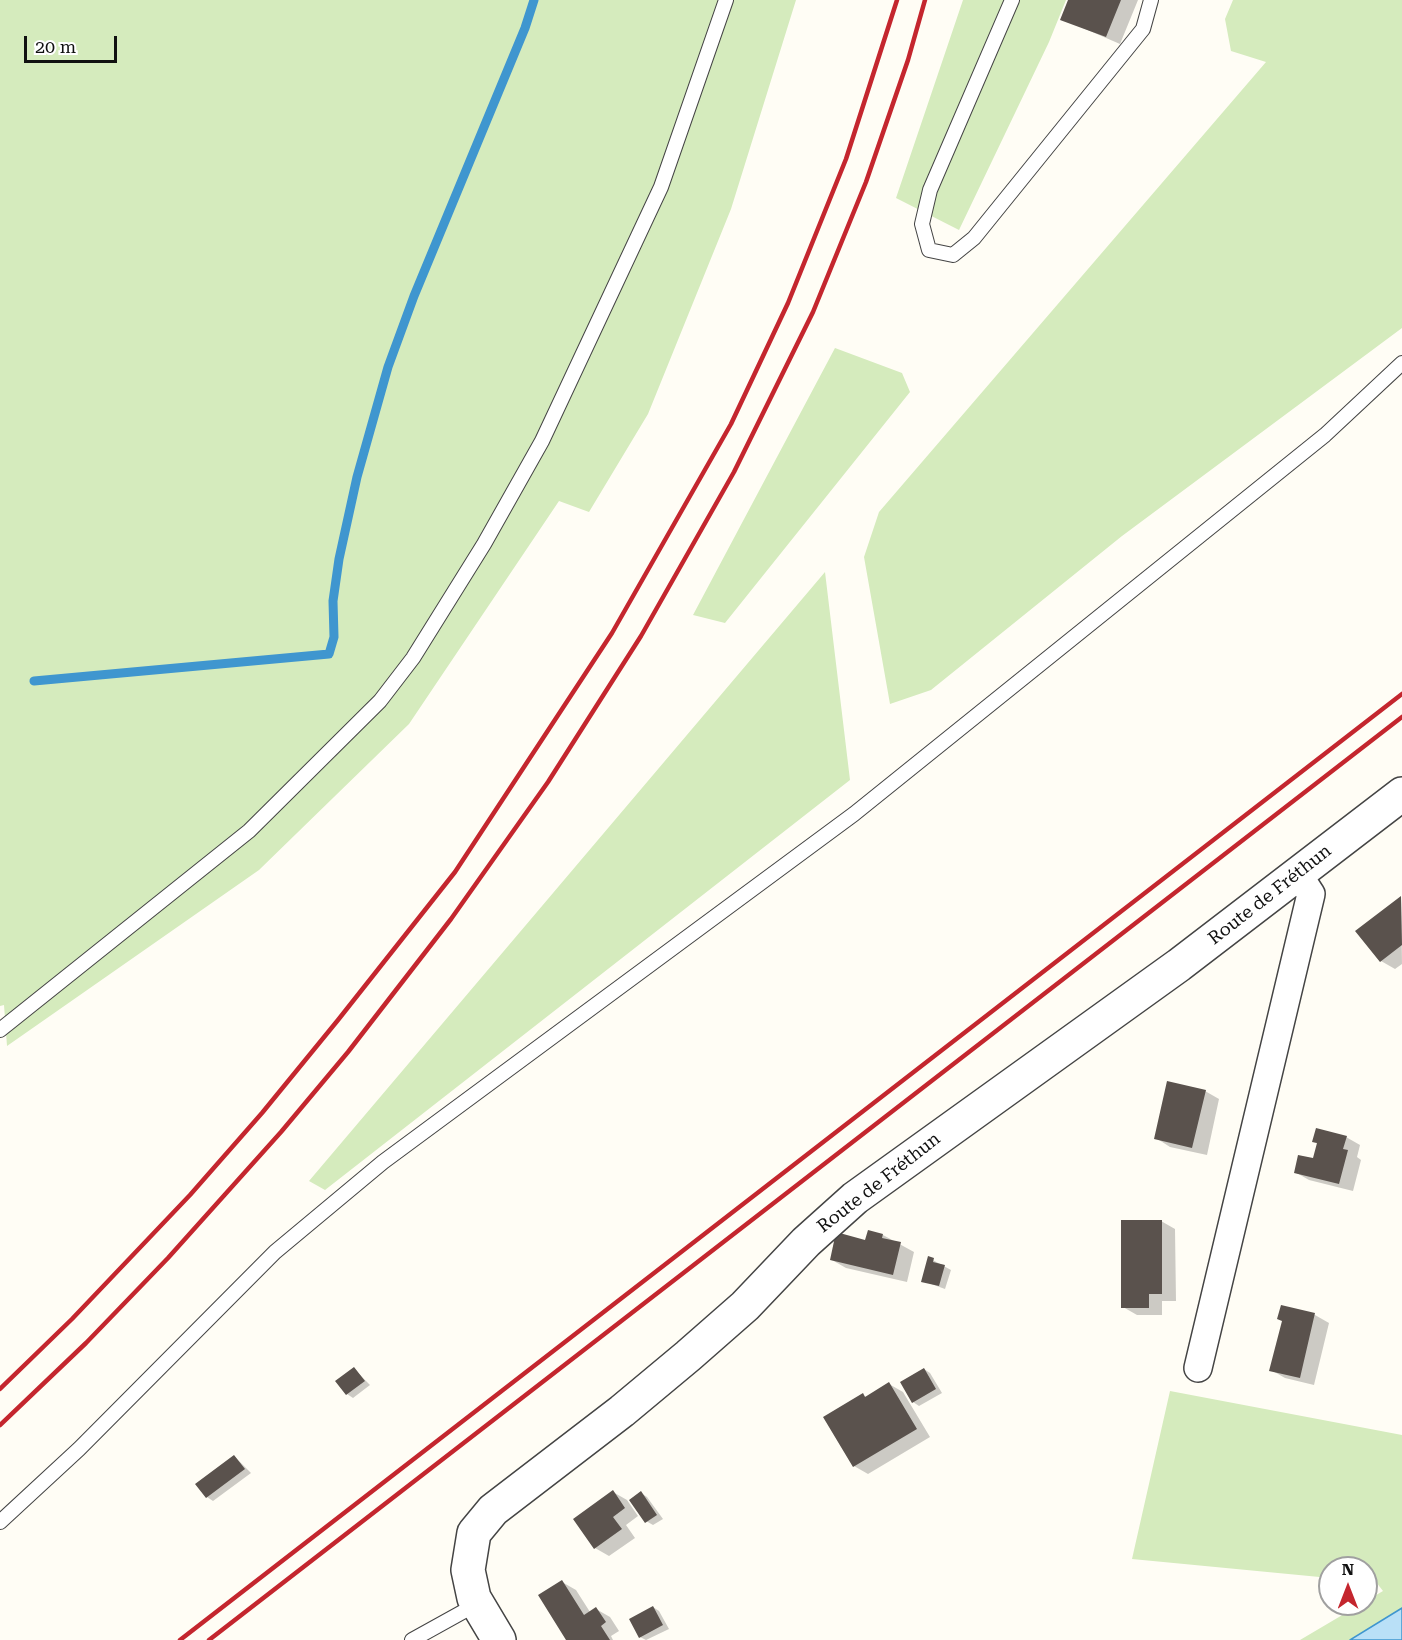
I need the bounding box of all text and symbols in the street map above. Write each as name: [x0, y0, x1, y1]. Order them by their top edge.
scale bar: [27, 24, 120, 62]
text: 20 m: [35, 36, 76, 57]
street label: Route de Fréthun: [1204, 840, 1336, 950]
street label: Route de Fréthun: [813, 1128, 945, 1238]
north arrow: [1318, 1556, 1378, 1616]
text: N: [1342, 1560, 1354, 1579]

